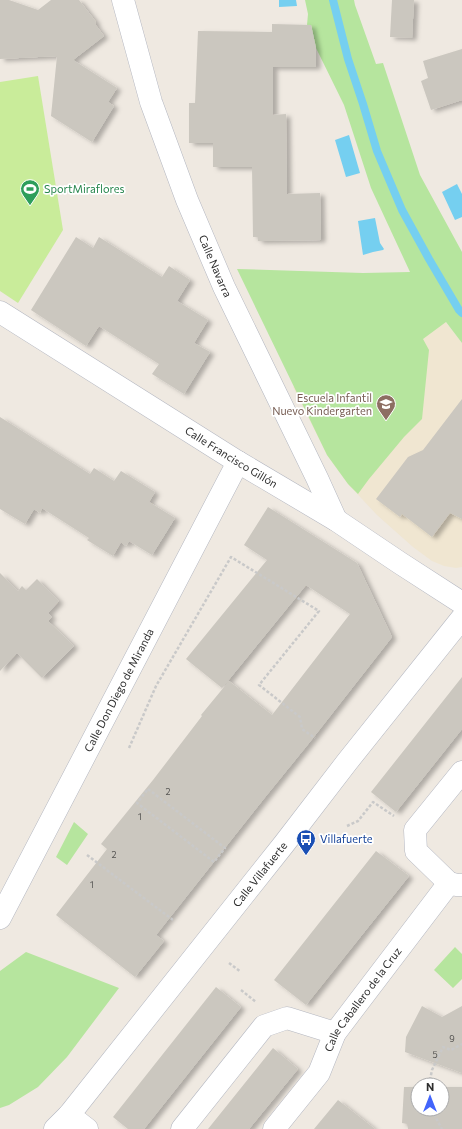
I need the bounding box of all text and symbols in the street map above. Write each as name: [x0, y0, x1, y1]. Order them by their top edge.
sports icon: SportMiraflores: [19, 178, 41, 206]
place label: SportMiraflores: [44, 182, 125, 195]
street label: Calle Navarra: [197, 233, 235, 299]
place label: Escuela Infantil Nuevo Kindergarten: [272, 391, 372, 417]
school or university icon: Escuela Infantil Nuevo Kindergarten: [375, 393, 397, 421]
street label: Calle Francisco Gillón: [183, 423, 280, 490]
street label: Calle Don Diego de Miranda: [81, 626, 156, 754]
house number: 2: [166, 786, 171, 797]
house number: 1: [138, 811, 142, 822]
bus stop icon: Villafuerte: [295, 828, 317, 856]
place label: Villafuerte: [320, 832, 373, 845]
street label: Calle Villafuerte: [230, 839, 289, 909]
house number: 2: [112, 849, 117, 860]
house number: 1: [90, 879, 94, 890]
street label: Calle Caballero de la Cruz: [321, 944, 404, 1053]
house number: 9: [449, 1033, 455, 1044]
house number: 5: [432, 1049, 438, 1060]
north arrow: [410, 1077, 450, 1117]
text: N: [426, 1080, 434, 1093]

